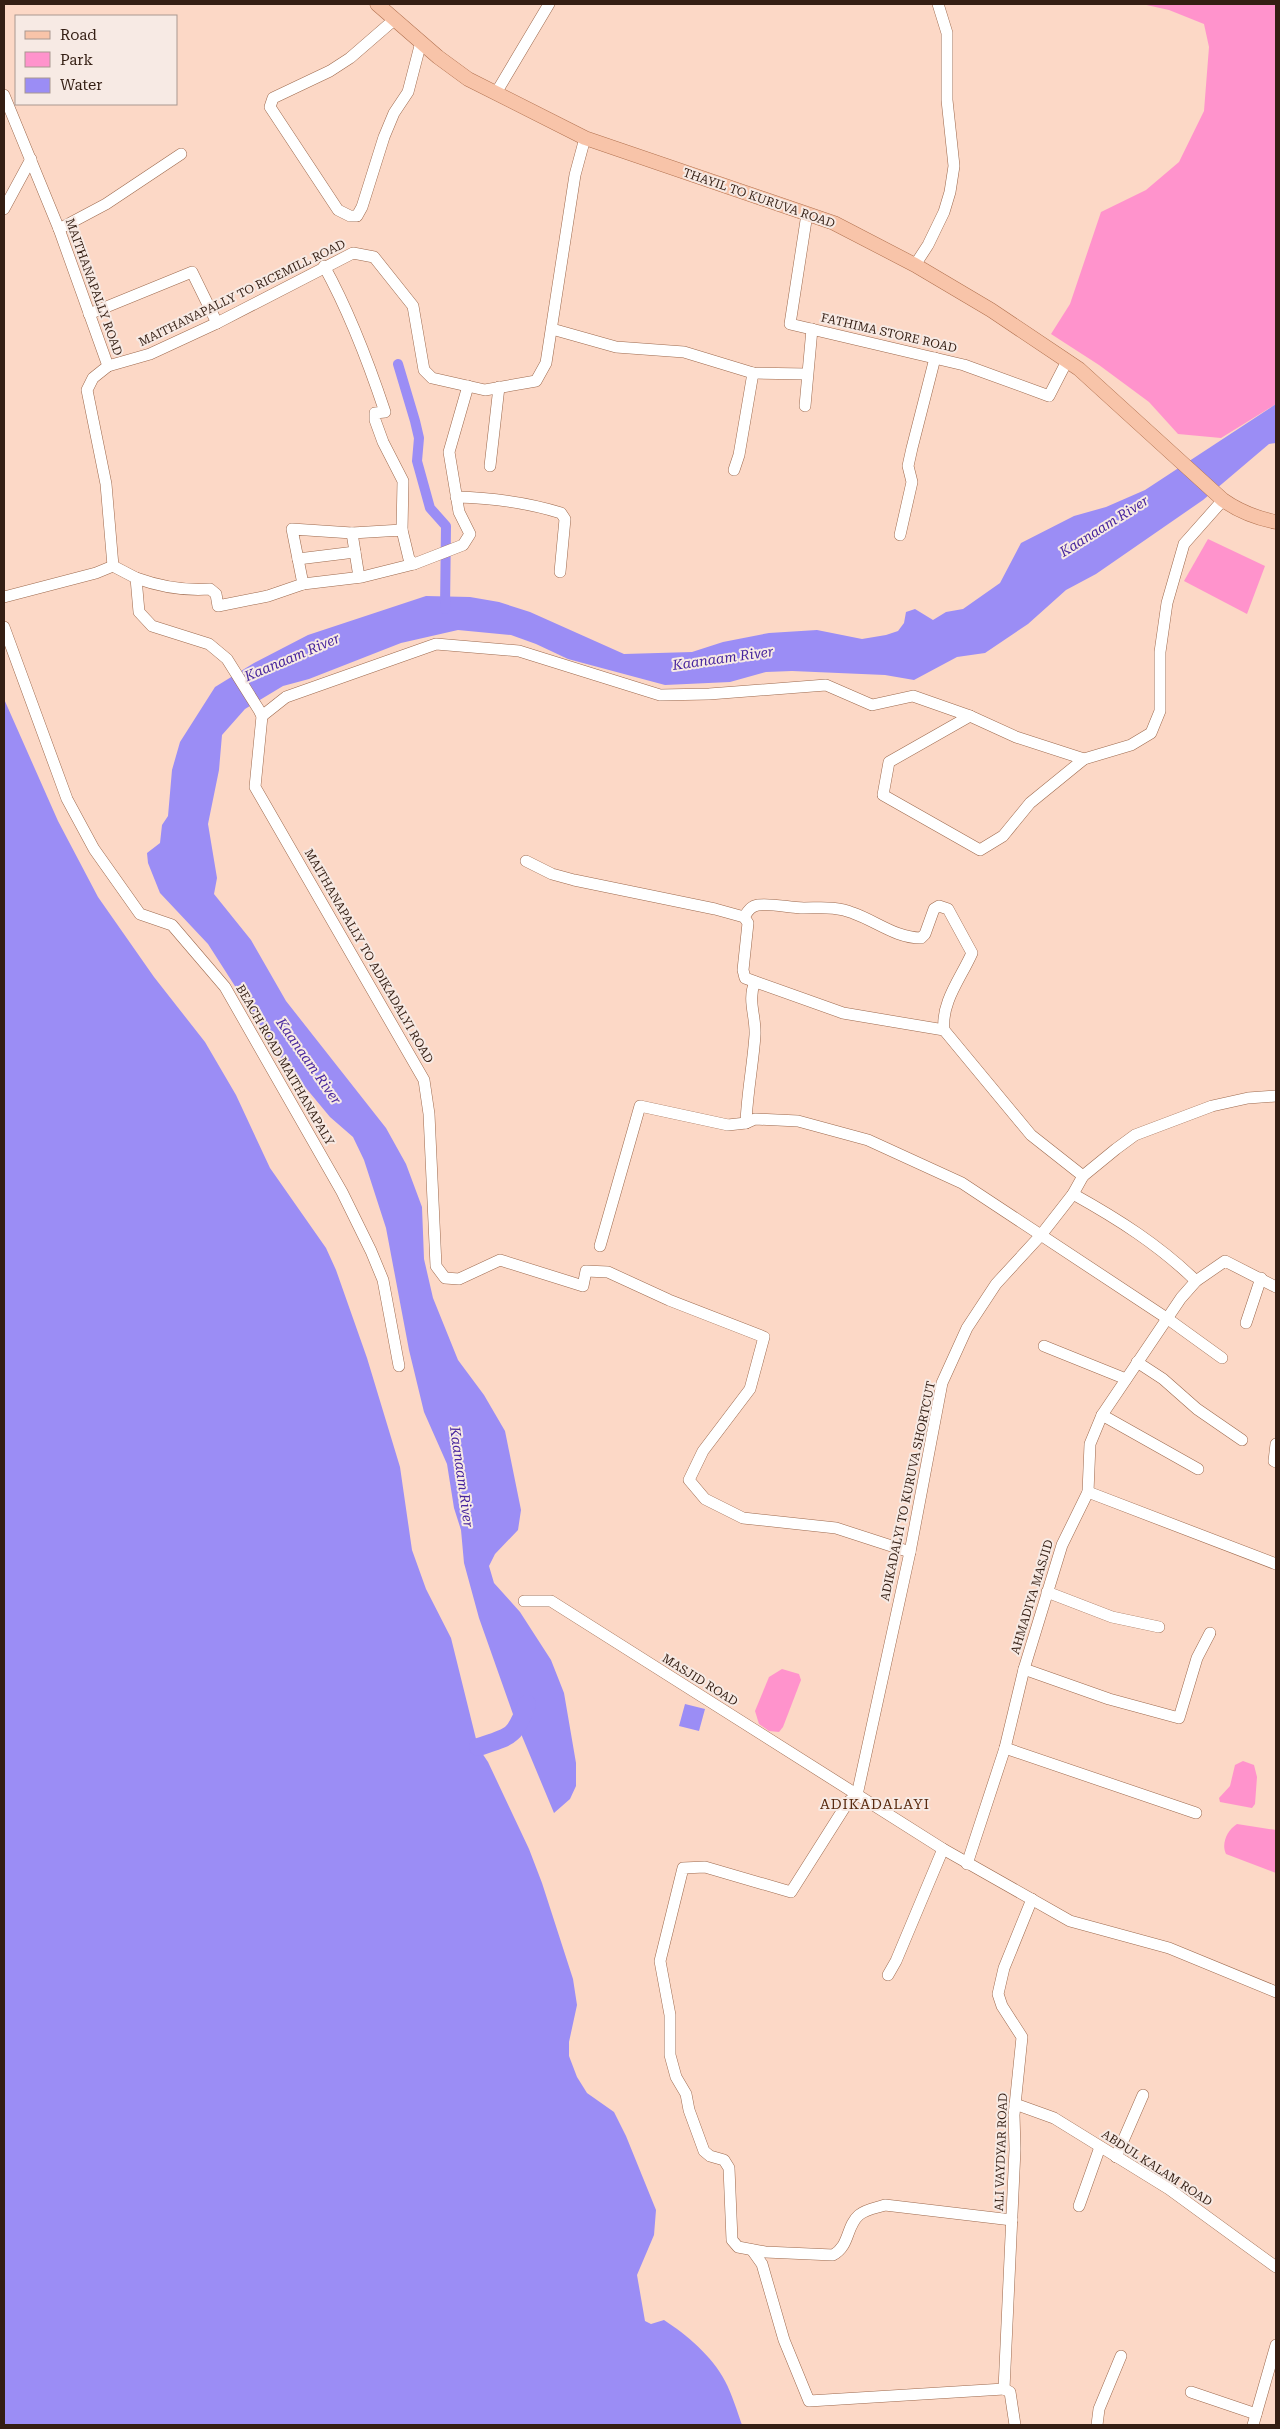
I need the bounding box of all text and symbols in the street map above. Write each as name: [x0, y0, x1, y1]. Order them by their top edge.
legend: [15, 15, 178, 105]
text: Road: [60, 26, 97, 44]
text: Park: [60, 51, 94, 69]
text: Water: [60, 76, 102, 94]
street label: THAYIL TO KURUVA ROAD: [681, 165, 837, 231]
street label: MAITHANAPALLY ROAD: [63, 217, 125, 357]
street label: MAITHANAPALLY TO RICEMILL ROAD: [136, 237, 348, 349]
street label: FATHIMA STORE ROAD: [820, 311, 958, 355]
water label: Kaanaam River: [1056, 492, 1152, 560]
water label: Kaanaam River: [241, 630, 342, 685]
water label: Kaanaam River: [670, 643, 775, 673]
street label: MAITHANAPALLY TO ADIKADALYI ROAD: [302, 846, 436, 1066]
street label: BEACH ROAD MAITHANAPALY: [233, 982, 337, 1148]
water label: Kaanaam River: [273, 1014, 345, 1107]
street label: ADIKADALYI TO KURUVA SHORTCUT: [878, 1380, 938, 1602]
water label: Kaanaam River: [447, 1424, 477, 1529]
street label: AHMADIYA MASJID: [1008, 1538, 1056, 1656]
street label: MASJID ROAD: [660, 1651, 740, 1709]
district label: ADIKADALAYI: [820, 1796, 930, 1812]
street label: ALI VAYDYAR ROAD: [992, 2093, 1010, 2211]
street label: ABDUL KALAM ROAD: [1099, 2127, 1215, 2209]

